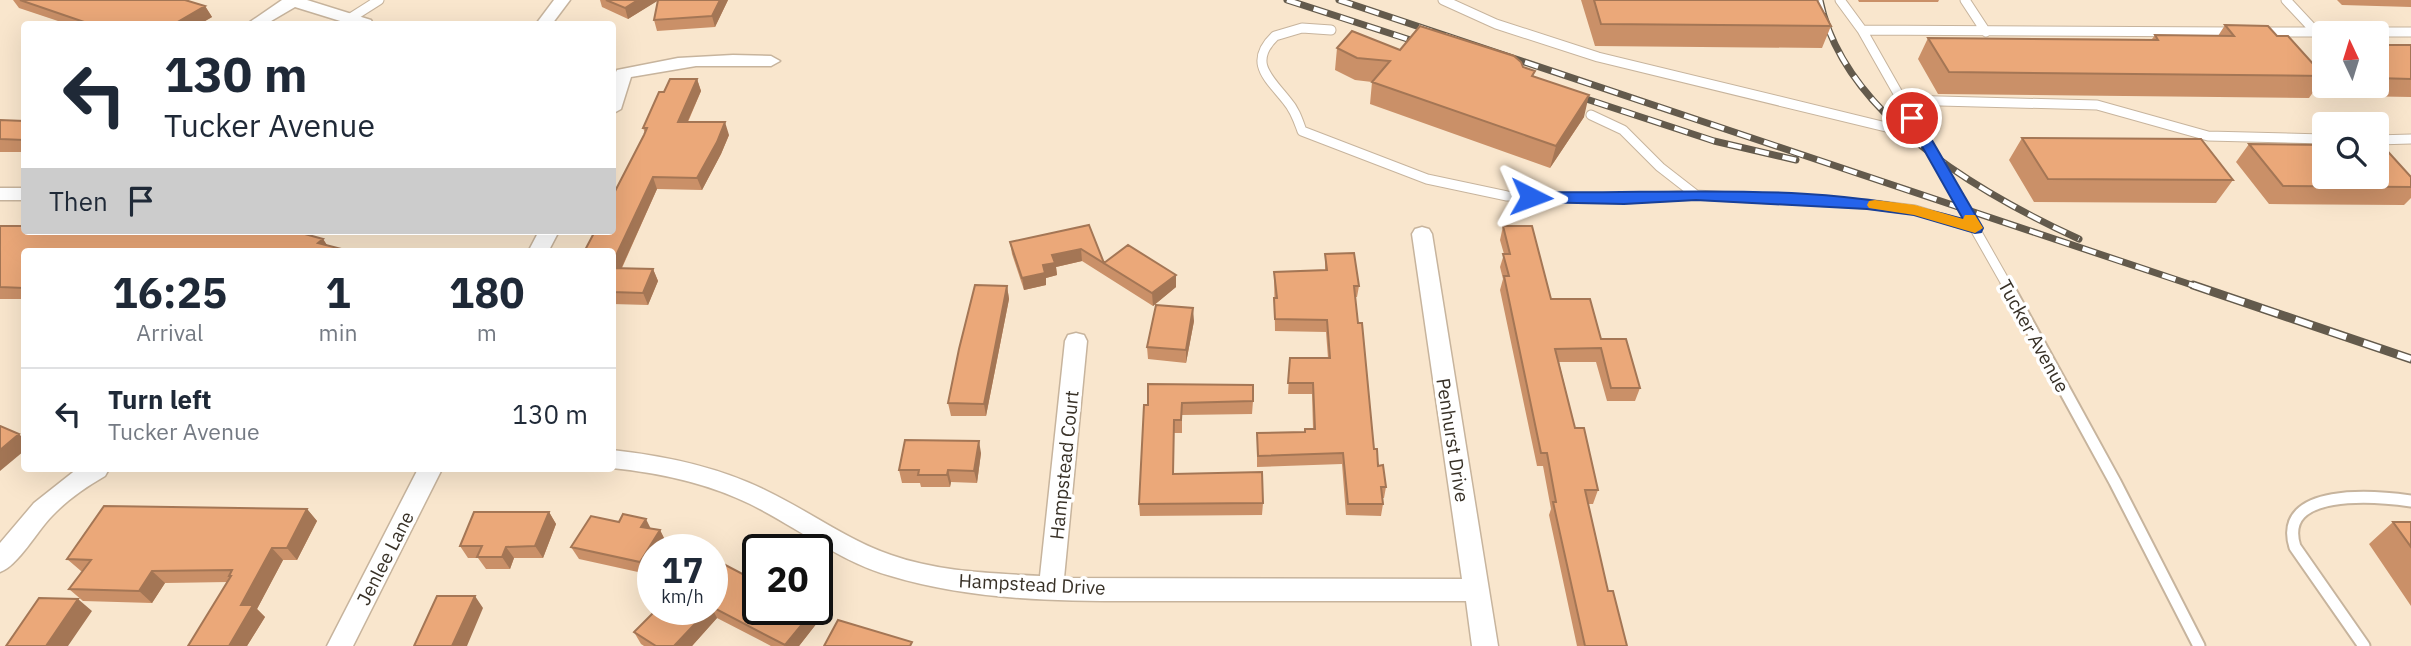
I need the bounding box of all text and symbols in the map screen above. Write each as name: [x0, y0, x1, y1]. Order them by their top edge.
north arrow: [2312, 21, 2389, 98]
map controls: [2312, 21, 2389, 189]
text: 130 m: [164, 42, 308, 105]
icon: left: [49, 49, 140, 140]
pin: [1882, 88, 1942, 148]
icon: arrive: [1893, 99, 1931, 137]
text: Tucker Avenue: [164, 104, 375, 146]
button: search: [2312, 112, 2389, 189]
position arrow: [1494, 160, 1568, 234]
icon: arrive: [122, 182, 160, 220]
text: Then: [49, 184, 108, 218]
text: 16:25: [112, 265, 227, 320]
text: 1: [325, 265, 351, 320]
text: 180: [449, 265, 525, 320]
street label: Tucker Avenue: [1993, 275, 2075, 397]
text: Arrival: [136, 317, 203, 347]
text: min: [319, 317, 357, 347]
text: m: [477, 317, 497, 347]
street label: Penhurst Drive: [1431, 376, 1475, 504]
text: Turn left: [108, 382, 211, 416]
street label: Hampstead Court: [1044, 389, 1084, 541]
icon: left: [49, 395, 87, 433]
text: 130 m: [512, 397, 588, 431]
text: Tucker Avenue: [108, 416, 260, 446]
street label: Jenlee Lane: [351, 507, 419, 609]
speed limit sign: 20: [742, 534, 833, 625]
text: 17: [661, 547, 704, 593]
street label: Hampstead Drive: [958, 568, 1106, 600]
text: km/h: [661, 585, 704, 608]

